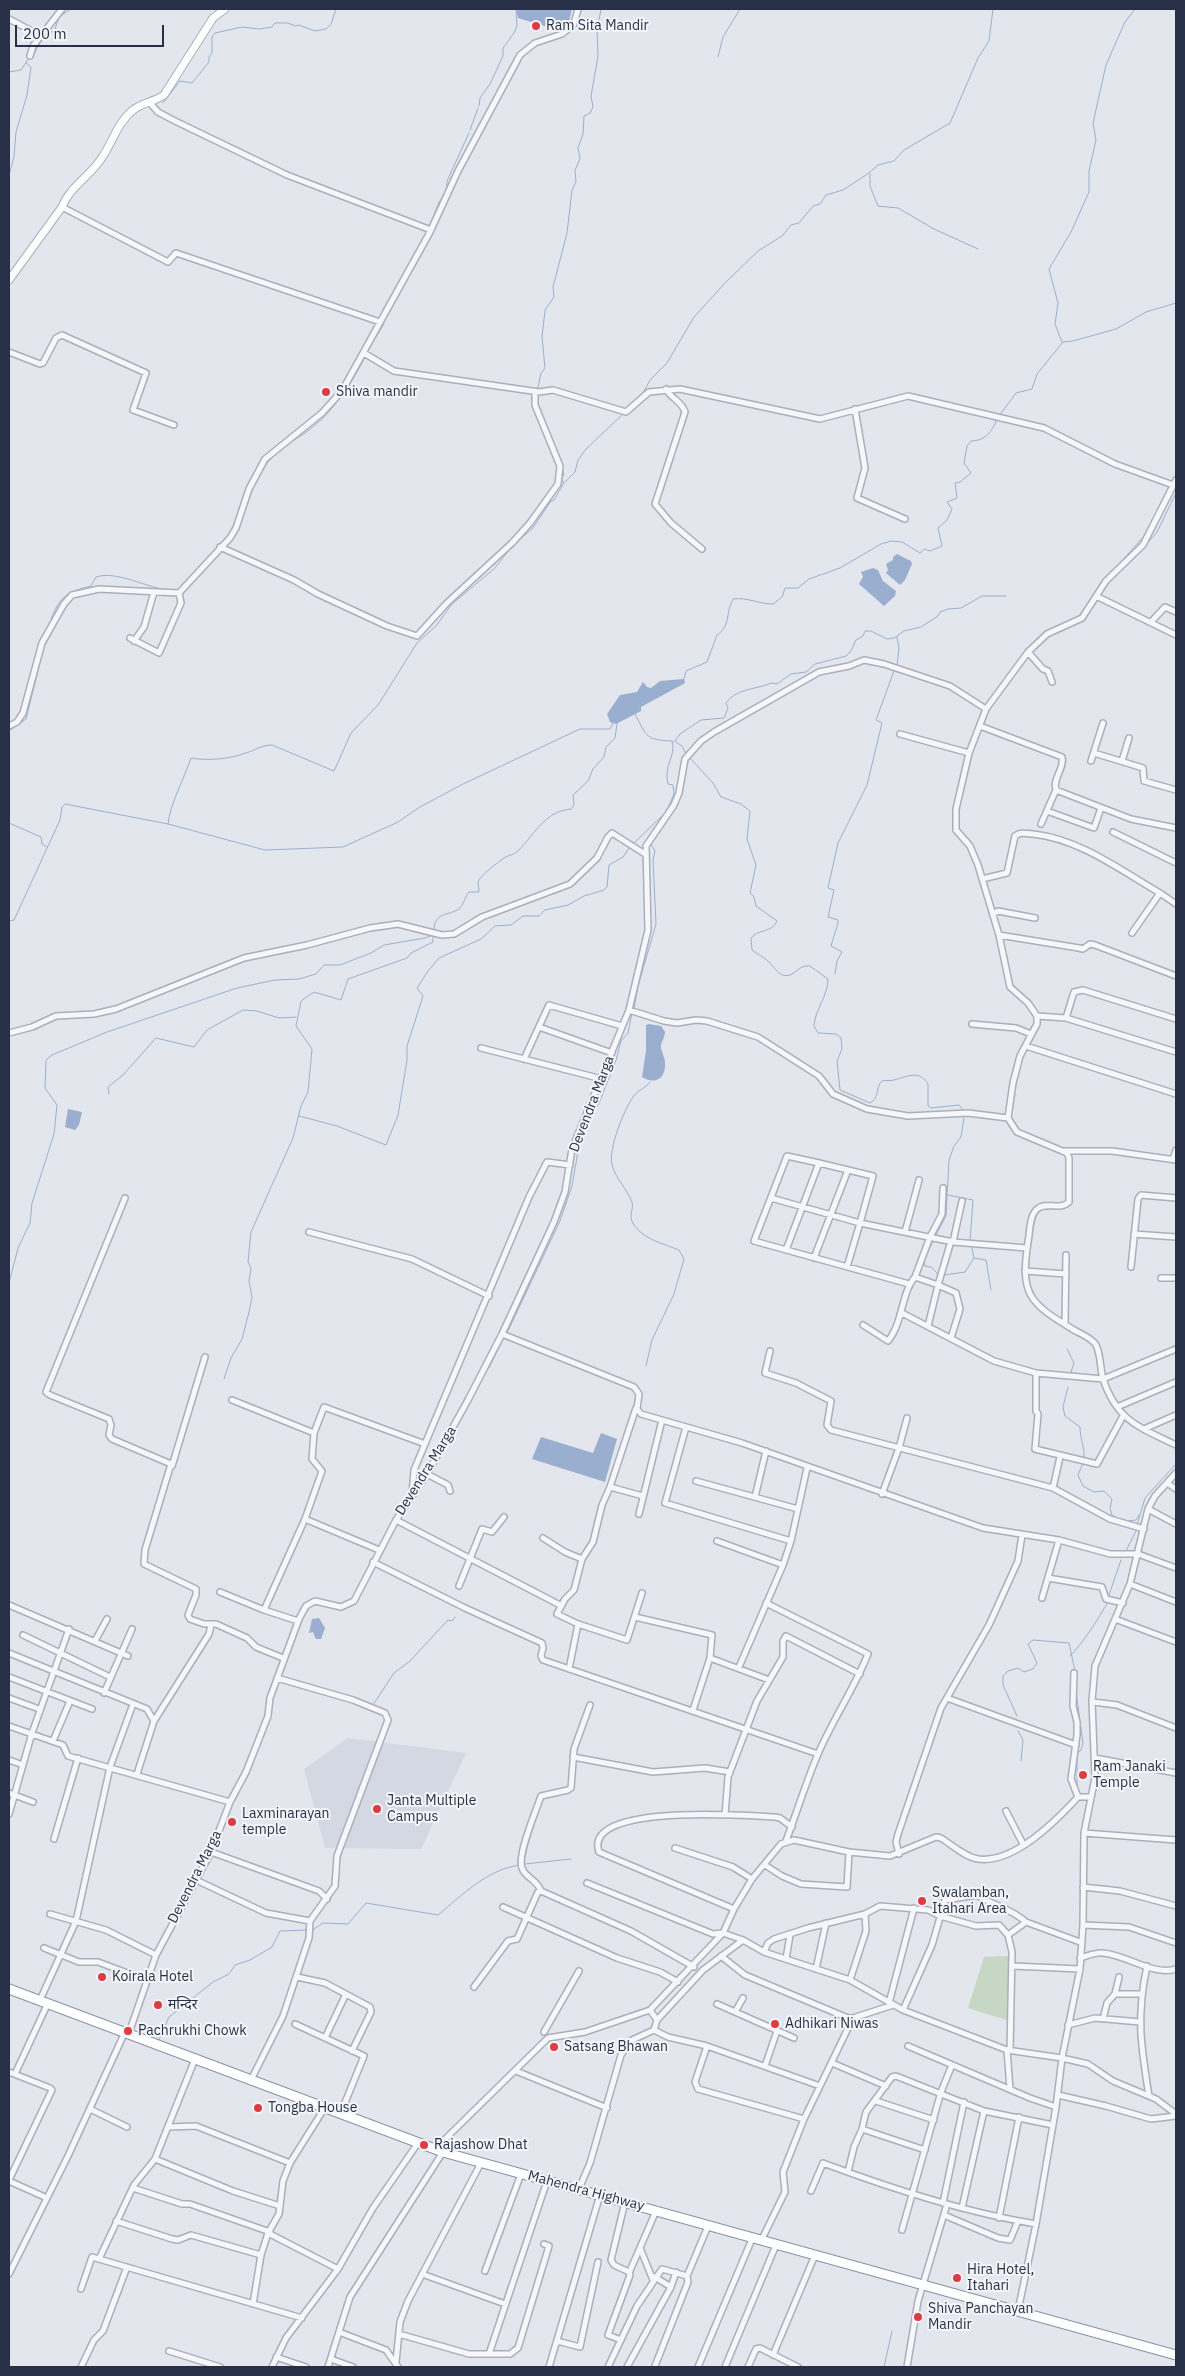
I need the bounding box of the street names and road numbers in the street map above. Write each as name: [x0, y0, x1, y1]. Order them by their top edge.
street label: Devendra Marga: [566, 1053, 618, 1155]
street label: Devendra Marga: [392, 1423, 460, 1519]
street label: Devendra Marga: [164, 1828, 226, 1926]
street label: Mahendra Highway: [526, 2167, 646, 2215]

